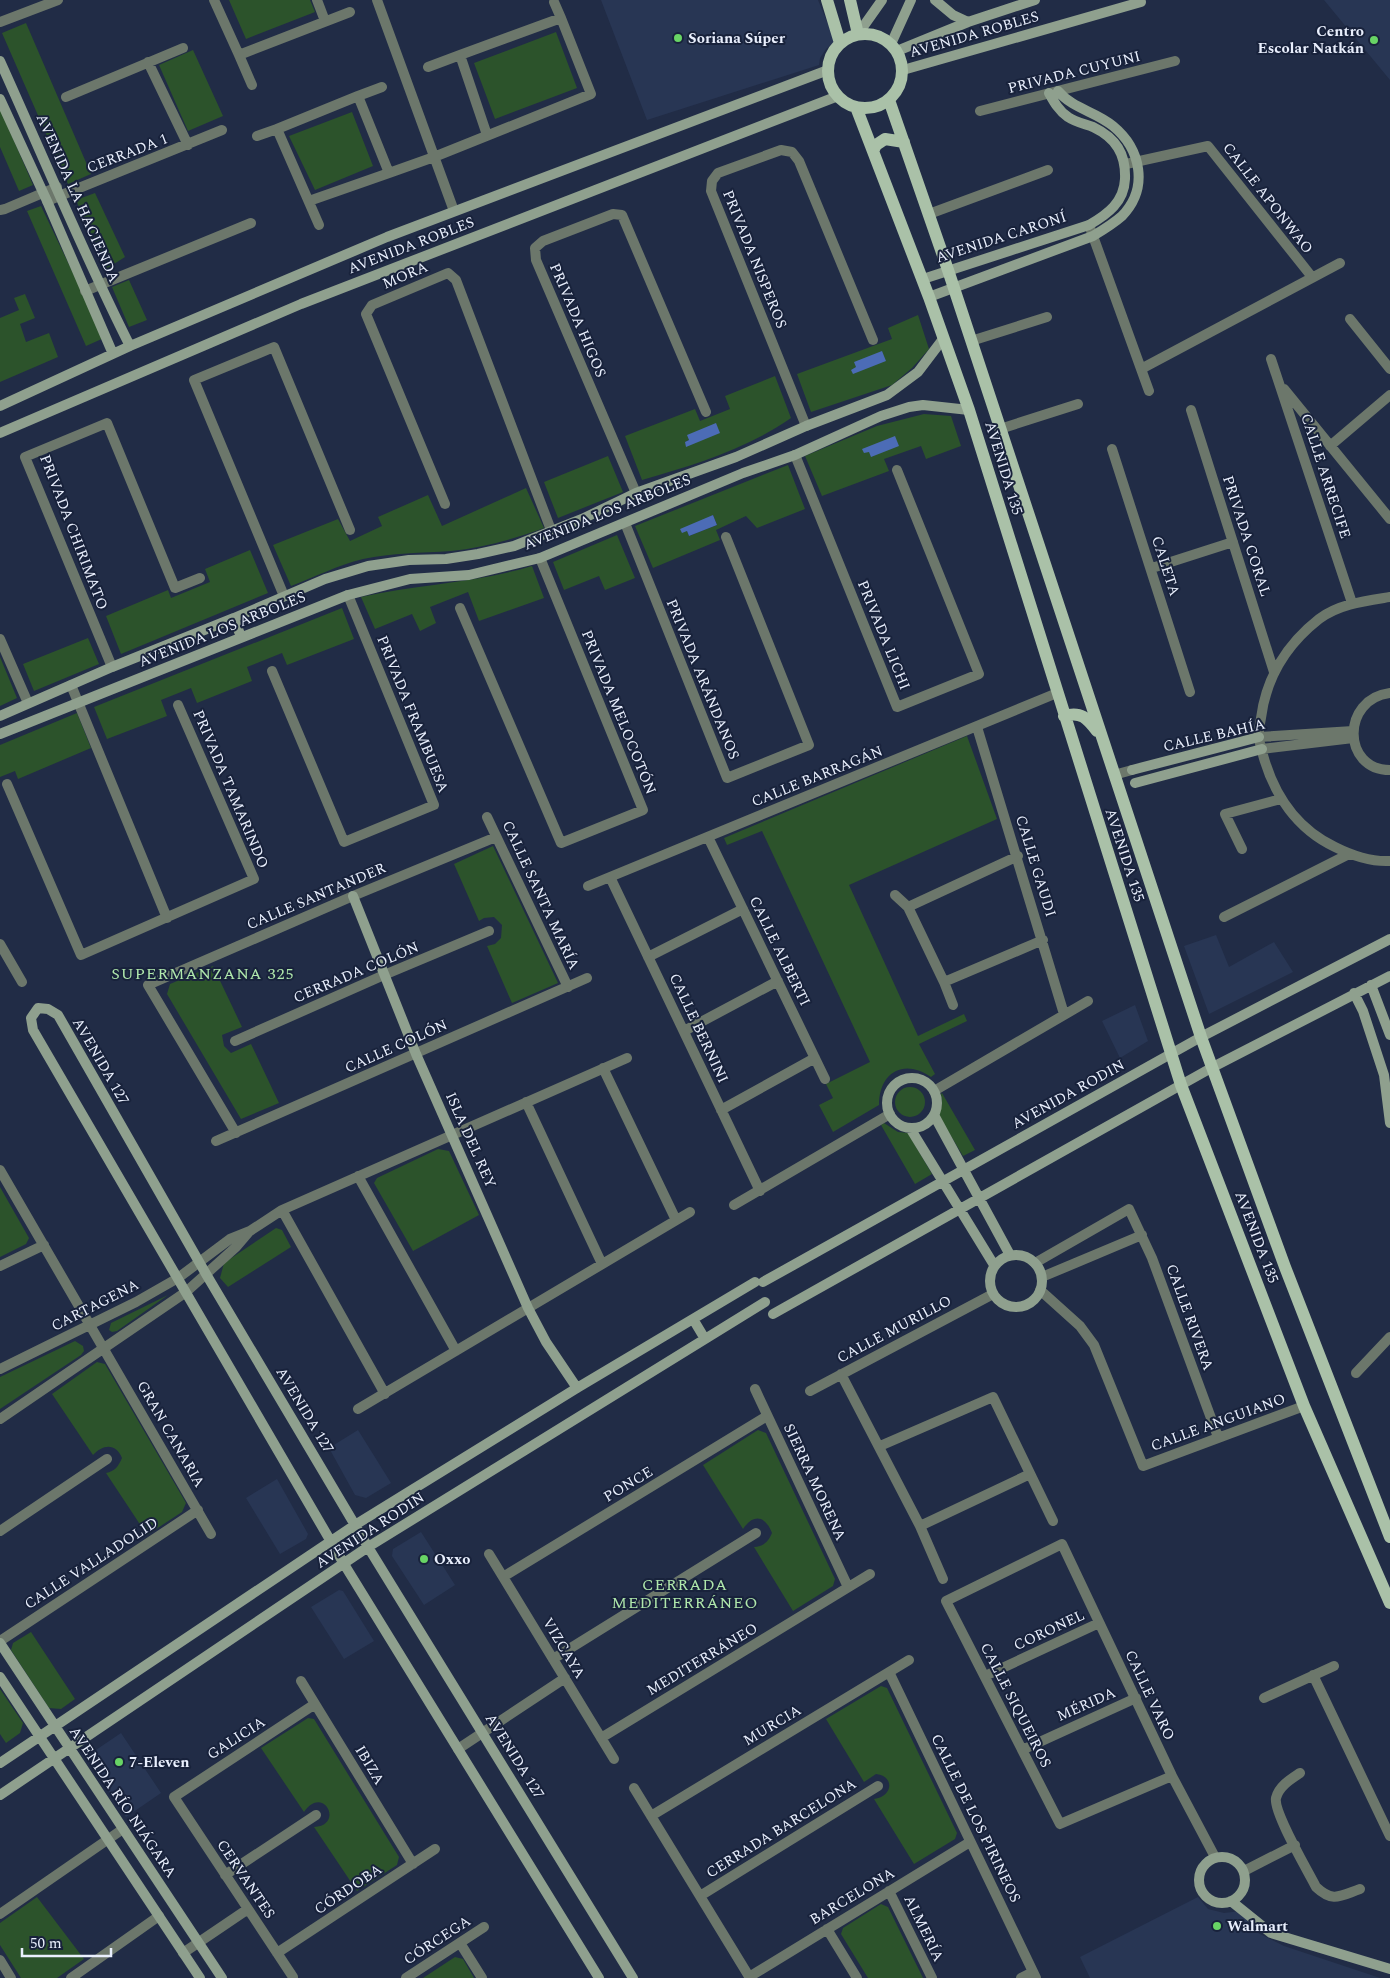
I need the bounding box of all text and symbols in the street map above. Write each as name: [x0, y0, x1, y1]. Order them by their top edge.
street label: AVENIDA ROBLES: [907, 5, 1042, 64]
place label: Centro Escolar Natkán: [1257, 20, 1364, 60]
place label: Soriana Súper: [688, 27, 786, 50]
marker: Soriana Súper: [672, 32, 684, 44]
marker: Centro Escolar Natkán: [1368, 34, 1380, 46]
street label: PRIVADA CUYUNI: [1005, 45, 1143, 100]
street label: AVENIDA LA HACIENDA: [30, 110, 125, 286]
street label: CERRADA 1: [83, 127, 171, 180]
street label: CALLE APONWAO: [1217, 138, 1318, 259]
street label: PRIVADA NISPEROS: [716, 186, 793, 332]
street label: AVENIDA CARONÍ: [933, 205, 1070, 269]
street label: AVENIDA ROBLES: [345, 211, 478, 280]
street label: MORA: [379, 256, 432, 295]
street label: PRIVADA HIGOS: [543, 259, 612, 381]
street label: CALLE ARRECIFE: [1294, 410, 1357, 542]
street label: AVENIDA 135: [978, 418, 1029, 518]
street label: PRIVADA CHIRIMATO: [33, 451, 114, 613]
street label: AVENIDA LOS ARBOLES: [520, 468, 694, 557]
street label: PRIVADA CORAL: [1216, 473, 1277, 600]
street label: CALETA: [1145, 533, 1186, 599]
street label: PRIVADA LICHI: [851, 577, 916, 694]
street label: AVENIDA LOS ARBOLES: [135, 585, 309, 674]
street label: PRIVADA ARÁNDANOS: [660, 595, 745, 763]
street label: PRIVADA MELOCOTÓN: [575, 626, 662, 798]
street label: PRIVADA FRAMBUESA: [370, 632, 455, 796]
street label: PRIVADA TAMARINDO: [187, 706, 274, 872]
street label: CALLE BAHÍA: [1161, 713, 1267, 758]
street label: CALLE BARRAGÁN: [748, 740, 886, 813]
street label: AVENIDA 135: [1099, 805, 1150, 905]
street label: CALLE GAUDI: [1009, 812, 1062, 920]
street label: CALLE SANTA MARÍA: [496, 817, 585, 974]
street label: CALLE SANTANDER: [243, 857, 389, 936]
street label: CALLE ALBERTI: [743, 892, 816, 1010]
street label: CERRADA COLÓN: [290, 936, 423, 1009]
district label: SUPERMANZANA 325: [111, 962, 295, 986]
street label: CALLE BERNINI: [663, 969, 734, 1087]
street label: AVENIDA 127: [66, 1013, 135, 1109]
street label: CALLE COLÓN: [341, 1013, 451, 1079]
street label: AVENIDA RODIN: [1007, 1054, 1129, 1135]
street label: ISLA DEL REY: [439, 1088, 502, 1192]
street label: AVENIDA 135: [1228, 1188, 1285, 1287]
street label: CALLE RIVERA: [1160, 1261, 1219, 1374]
street label: CARTAGENA: [47, 1273, 143, 1338]
street label: CALLE MURILLO: [833, 1289, 956, 1369]
street label: AVENIDA 127: [270, 1363, 339, 1458]
street label: GRAN CANARIA: [131, 1377, 211, 1492]
street label: CALLE ANGUIANO: [1148, 1387, 1289, 1458]
street label: SIERRA MORENA: [777, 1420, 852, 1545]
street label: PONCE: [599, 1461, 657, 1508]
street label: AVENIDA RODIN: [311, 1486, 429, 1574]
street label: CALLE VALLADOLID: [20, 1511, 163, 1615]
place label: Oxxo: [434, 1548, 470, 1571]
marker: Oxxo: [418, 1553, 430, 1565]
district label: CERRADA MEDITERRÁNEO: [612, 1573, 758, 1615]
street label: CORONEL: [1010, 1604, 1089, 1657]
street label: VIZCAYA: [536, 1613, 591, 1683]
street label: MEDITERRÁNEO: [642, 1617, 762, 1702]
street label: CALLE SIQUEIROS: [974, 1639, 1057, 1772]
street label: CALLE VARO: [1119, 1646, 1181, 1744]
street label: MÉRIDA: [1053, 1681, 1119, 1728]
street label: MURCIA: [739, 1699, 806, 1752]
street label: AVENIDA 127: [479, 1709, 550, 1804]
street label: GALICIA: [202, 1711, 270, 1766]
street label: AVENIDA RÍO NIÁGARA: [63, 1722, 182, 1883]
street label: CALLE DE LOS PIRINEOS: [925, 1730, 1027, 1907]
street label: IBIZA: [349, 1741, 390, 1789]
place label: 7-Eleven: [129, 1751, 189, 1774]
marker: 7-Eleven: [113, 1756, 125, 1768]
street label: CERRADA BARCELONA: [702, 1773, 861, 1884]
street label: CERVANTES: [211, 1835, 281, 1924]
street label: CÓRDOBA: [310, 1858, 387, 1921]
street label: BARCELONA: [805, 1862, 899, 1931]
street label: ALMERÍA: [897, 1891, 950, 1966]
street label: CÓRCEGA: [399, 1910, 475, 1971]
place label: Walmart: [1227, 1915, 1288, 1938]
marker: Walmart: [1211, 1920, 1223, 1932]
scale bar: [22, 1926, 111, 1958]
text: 50 m: [30, 1932, 62, 1955]

